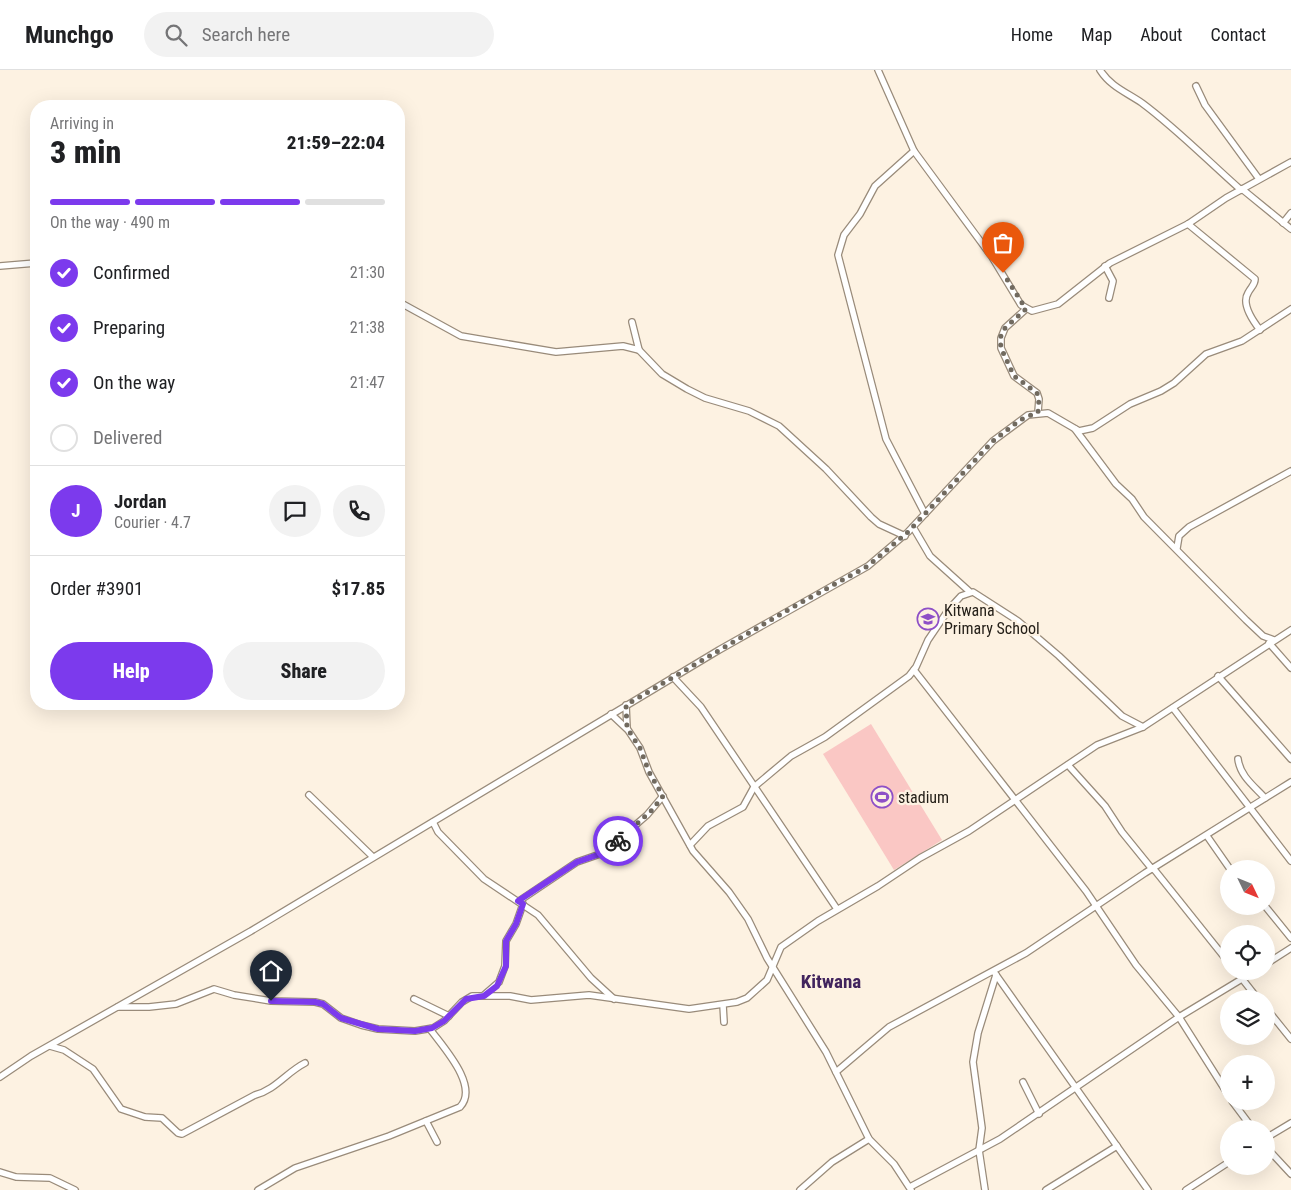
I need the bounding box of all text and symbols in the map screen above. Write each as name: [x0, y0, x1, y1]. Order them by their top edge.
search box: [144, 12, 494, 57]
text: Munchgo: [25, 21, 114, 49]
icon: search: [162, 21, 190, 49]
text: Search here: [202, 23, 290, 46]
text: Home: [1011, 24, 1053, 45]
text: Map: [1081, 24, 1112, 45]
text: About: [1140, 24, 1182, 45]
text: Contact: [1210, 24, 1266, 45]
text: Arriving in: [50, 114, 114, 133]
text: 21:59–22:04: [287, 131, 385, 154]
text: 3 min: [50, 133, 121, 171]
text: On the way · 490 m: [50, 213, 170, 232]
pin: [982, 222, 1024, 273]
icon: bag: [989, 229, 1017, 257]
icon: check: [50, 259, 78, 287]
text: Confirmed: [93, 261, 170, 284]
text: 21:30: [350, 263, 385, 282]
icon: check: [50, 314, 78, 342]
text: Preparing: [93, 316, 165, 339]
text: 21:38: [350, 318, 385, 337]
icon: check: [50, 369, 78, 397]
text: On the way: [93, 371, 175, 394]
text: 21:47: [350, 373, 385, 392]
text: Delivered: [93, 426, 162, 449]
button: chat: [269, 485, 321, 537]
button: phone: [333, 485, 385, 537]
text: Jordan: [114, 490, 167, 513]
text: J: [71, 499, 81, 522]
text: Courier · 4.7: [114, 513, 191, 532]
text: Order #3901: [50, 577, 143, 600]
text: $17.85: [331, 577, 385, 600]
place label: Kitwana Primary School: [944, 601, 1040, 638]
school or university icon: Kitwana Primary School: [916, 607, 940, 631]
button: Help: [50, 642, 213, 700]
button: Share: [223, 642, 385, 700]
sports icon: stadium: [870, 785, 894, 809]
place label: stadium: [898, 788, 949, 807]
courier: [593, 816, 643, 866]
icon: bike: [604, 827, 632, 855]
north arrow: [1220, 860, 1275, 915]
map controls: [1220, 860, 1275, 1175]
button: locate: [1220, 925, 1275, 980]
pin: [250, 950, 292, 1001]
icon: home: [257, 957, 285, 985]
district label: Kitwana: [801, 970, 861, 993]
button: layers: [1220, 990, 1275, 1045]
button: +: [1220, 1055, 1275, 1110]
button: −: [1220, 1120, 1275, 1175]

